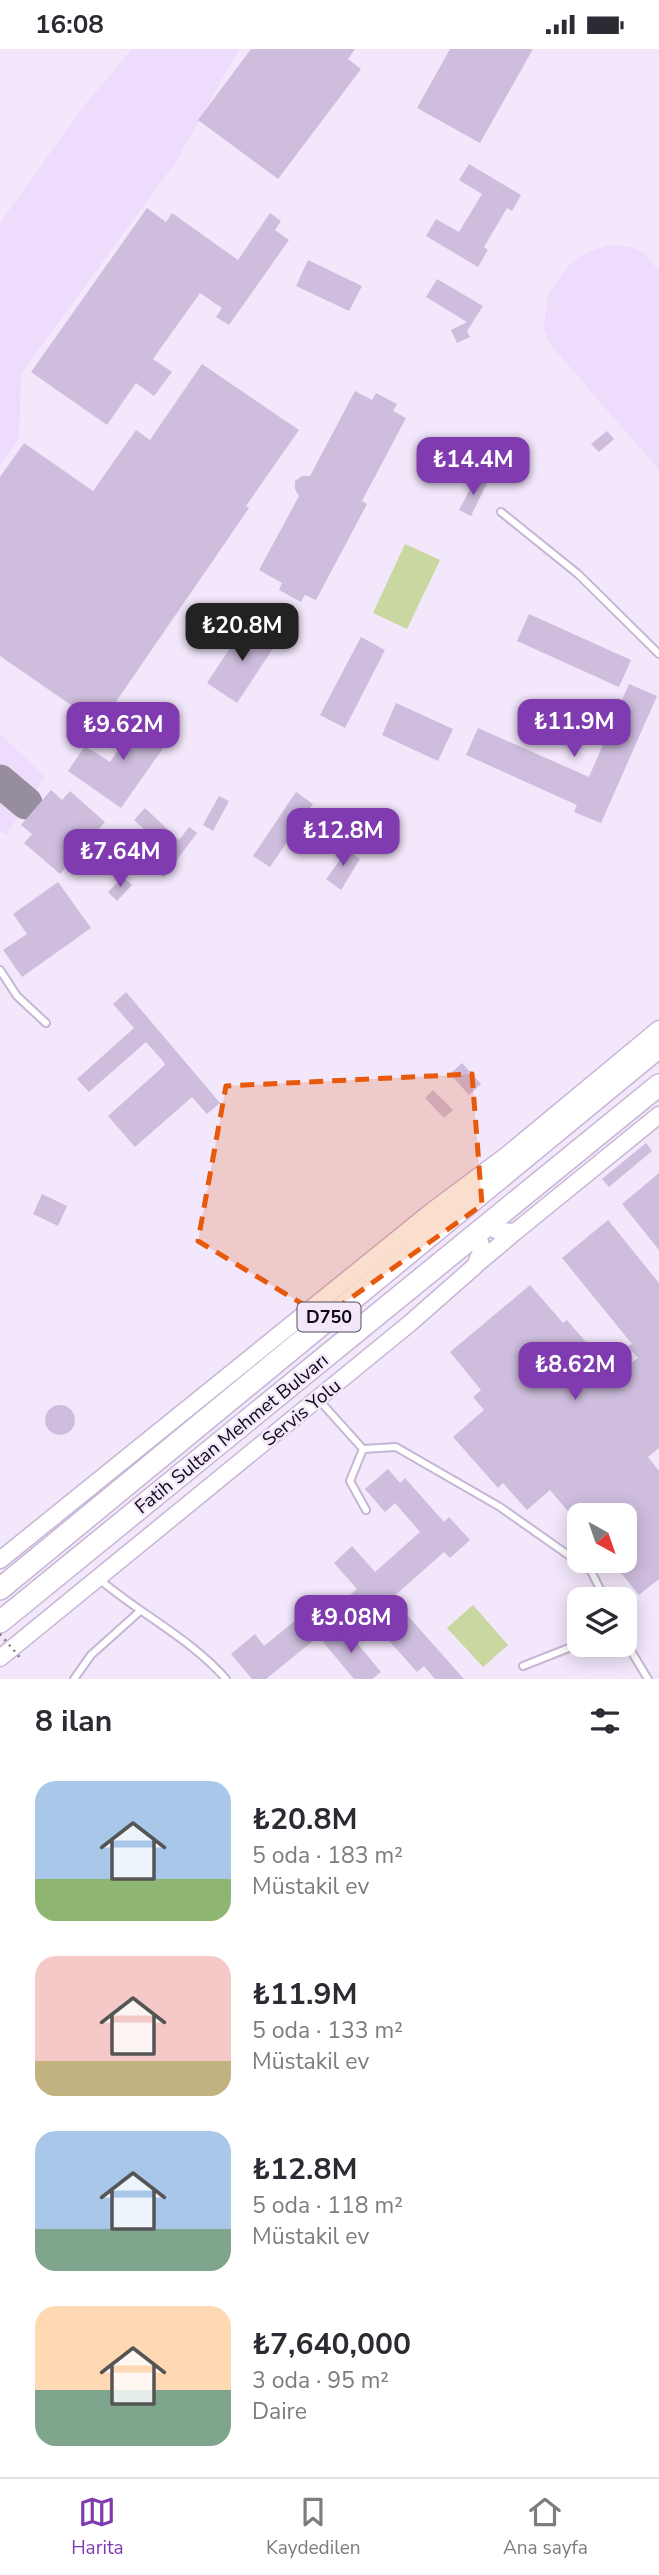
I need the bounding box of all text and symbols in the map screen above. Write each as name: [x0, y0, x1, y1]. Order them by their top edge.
text: 16:08: [35, 7, 104, 42]
pin: ₺14.4M: [416, 437, 530, 497]
text: ₺14.4M: [433, 444, 513, 475]
pin: ₺20.8M: [185, 603, 299, 663]
text: ₺20.8M: [202, 610, 282, 641]
pin: ₺11.9M: [517, 699, 631, 759]
pin: ₺9.62M: [66, 703, 180, 762]
text: ₺11.9M: [534, 706, 614, 737]
text: ₺9.62M: [83, 709, 163, 740]
pin: ₺12.8M: [286, 809, 400, 868]
text: ₺12.8M: [303, 815, 383, 846]
pin: ₺7.64M: [63, 829, 177, 889]
text: ₺7.64M: [80, 836, 160, 867]
road number: D750: [298, 1303, 360, 1331]
pin: ₺8.62M: [518, 1343, 632, 1402]
street label: Fatih Sultan Mehmet Bulvarı: [129, 1348, 334, 1520]
text: ₺8.62M: [535, 1349, 615, 1380]
street label: Servis Yolu: [257, 1373, 346, 1452]
north arrow: [567, 1503, 637, 1573]
map controls: [567, 1503, 637, 1657]
button: layers: [567, 1587, 637, 1657]
pin: ₺9.08M: [294, 1595, 408, 1655]
text: ₺9.08M: [311, 1602, 391, 1633]
text: 8 ilan: [35, 1701, 112, 1742]
icon: filters: [586, 1702, 624, 1740]
text: ₺20.8M: [252, 1799, 357, 1840]
icon: home: [91, 1809, 175, 1893]
text: 5 oda · 183 m²: [252, 1840, 403, 1871]
text: Müstakil ev: [252, 1871, 369, 1902]
text: ₺11.9M: [252, 1974, 357, 2015]
icon: home: [91, 1984, 175, 2068]
text: 5 oda · 133 m²: [252, 2015, 403, 2046]
text: Müstakil ev: [252, 2046, 369, 2077]
text: ₺12.8M: [252, 2149, 357, 2190]
icon: home: [91, 2159, 175, 2243]
text: 5 oda · 118 m²: [252, 2190, 403, 2221]
text: Müstakil ev: [252, 2221, 369, 2252]
text: ₺7,640,000: [252, 2324, 411, 2365]
icon: home: [91, 2334, 175, 2418]
text: 3 oda · 95 m²: [252, 2365, 389, 2396]
text: Daire: [252, 2396, 307, 2427]
tab: Harita: [71, 2493, 124, 2561]
tab: Kaydedilen: [266, 2493, 361, 2561]
tab: Ana sayfa: [503, 2493, 588, 2561]

